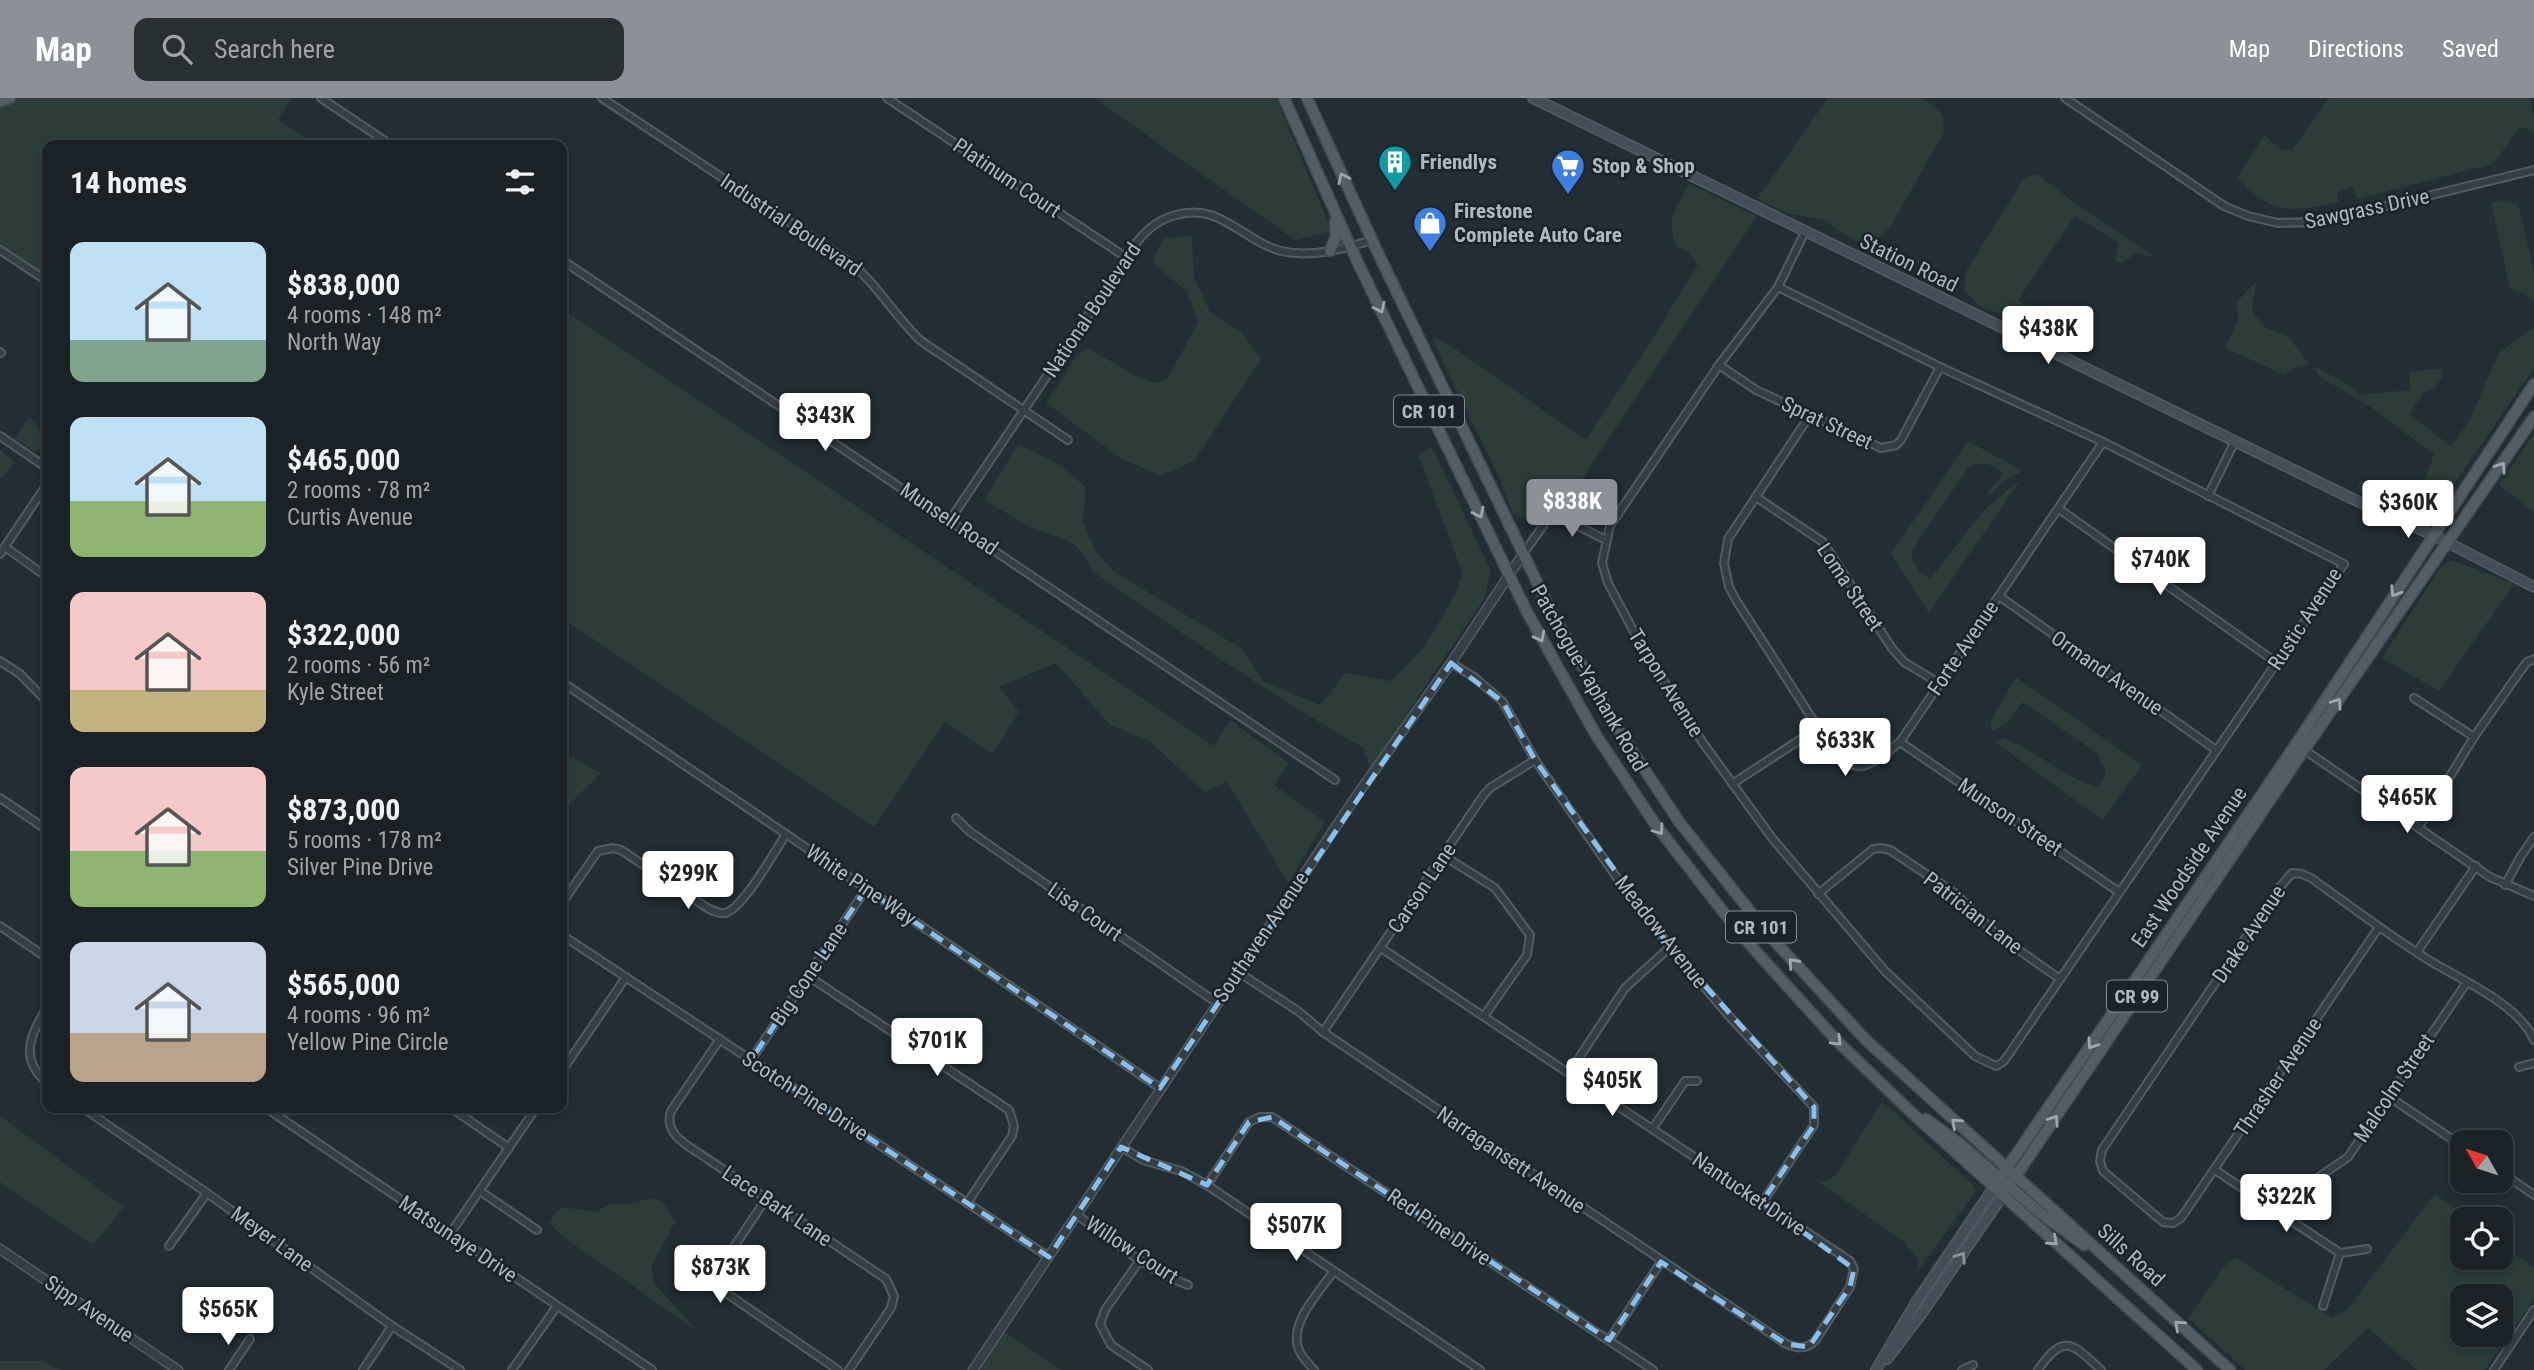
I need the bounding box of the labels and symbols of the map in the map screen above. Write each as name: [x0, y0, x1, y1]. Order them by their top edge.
street label: Platinum Court: [949, 133, 1065, 223]
building icon: Friendlys: [1376, 143, 1414, 192]
supermarket icon: Stop & Shop: [1549, 147, 1587, 196]
place label: Friendlys: [1420, 150, 1497, 174]
place label: Stop & Shop: [1592, 154, 1695, 178]
street label: Industrial Boulevard: [716, 169, 866, 281]
one-way arrow: [1337, 173, 1351, 185]
street label: Sawgrass Drive: [2302, 184, 2432, 234]
place label: Firestone Complete Auto Care: [1454, 199, 1622, 247]
shop icon: Firestone Complete Auto Care: [1411, 204, 1449, 253]
street label: Station Road: [1856, 229, 1962, 297]
street label: National Boulevard: [1038, 238, 1146, 382]
one-way arrow: [1372, 301, 1386, 313]
pin: $438K: [1999, 306, 2097, 366]
street label: Sprat Street: [1778, 392, 1876, 454]
pin: $343K: [776, 394, 874, 453]
road number: CR 101: [1394, 396, 1464, 426]
one-way arrow: [2492, 461, 2505, 474]
street label: Munsell Road: [896, 478, 1002, 560]
pin: $838K: [1523, 480, 1621, 539]
pin: $360K: [2359, 480, 2457, 540]
one-way arrow: [1470, 506, 1484, 518]
pin: $740K: [2111, 538, 2209, 597]
street label: Loma Street: [1812, 539, 1888, 635]
street label: Rustic Avenue: [2263, 563, 2347, 675]
street label: Patchogue-Yaphank Road: [1526, 581, 1652, 775]
one-way arrow: [2390, 585, 2403, 598]
street label: Forte Avenue: [1923, 596, 2003, 700]
street label: Tarpon Avenue: [1623, 625, 1709, 741]
street label: Ormand Avenue: [2047, 626, 2168, 720]
one-way arrow: [1531, 630, 1545, 642]
one-way arrow: [2329, 698, 2341, 711]
pin: $633K: [1796, 718, 1894, 778]
street label: Munson Street: [1953, 773, 2067, 861]
pin: $465K: [2358, 776, 2456, 835]
street label: East Woodside Avenue: [2126, 782, 2252, 952]
one-way arrow: [1651, 822, 1663, 835]
street label: Carson Lane: [1383, 838, 1461, 938]
street label: White Pine Way: [801, 839, 921, 931]
pin: $299K: [639, 852, 737, 911]
street label: Southaven Avenue: [1209, 867, 1314, 1007]
street label: Patrician Lane: [1919, 867, 2027, 959]
street label: Meadow Avenue: [1610, 871, 1712, 993]
street label: Lisa Court: [1043, 878, 1127, 946]
street label: Drake Avenue: [2208, 881, 2290, 987]
road number: CR 101: [1726, 912, 1796, 942]
street label: Big Cone Lane: [766, 918, 852, 1030]
one-way arrow: [1789, 958, 1801, 971]
road number: CR 99: [2107, 980, 2167, 1012]
street label: Thrasher Avenue: [2229, 1013, 2327, 1141]
pin: $701K: [888, 1018, 986, 1078]
street label: Malcolm Street: [2349, 1029, 2439, 1147]
one-way arrow: [1829, 1033, 1842, 1046]
one-way arrow: [2088, 1036, 2100, 1049]
street label: Scotch Pine Drive: [738, 1046, 873, 1146]
pin: $405K: [1563, 1058, 1661, 1118]
street label: Narragansett Avenue: [1432, 1102, 1590, 1218]
one-way arrow: [2045, 1115, 2058, 1128]
one-way arrow: [1951, 1118, 1964, 1131]
north arrow: [2450, 1130, 2513, 1194]
street label: Nantucket Drive: [1688, 1147, 1810, 1241]
street label: Lace Bark Lane: [718, 1161, 836, 1251]
pin: $322K: [2237, 1174, 2335, 1234]
street label: Red Pine Drive: [1383, 1184, 1495, 1270]
street label: Matsunaye Drive: [394, 1191, 522, 1287]
street label: Meyer Lane: [226, 1201, 318, 1277]
pin: $507K: [1247, 1204, 1345, 1263]
street label: Willow Court: [1081, 1211, 1183, 1289]
street label: Sills Road: [2093, 1219, 2169, 1291]
one-way arrow: [2045, 1233, 2058, 1245]
pin: $873K: [671, 1246, 769, 1305]
one-way arrow: [1953, 1252, 1965, 1265]
street label: Sipp Avenue: [40, 1271, 138, 1347]
pin: $565K: [179, 1288, 277, 1347]
one-way arrow: [2174, 1320, 2187, 1333]

